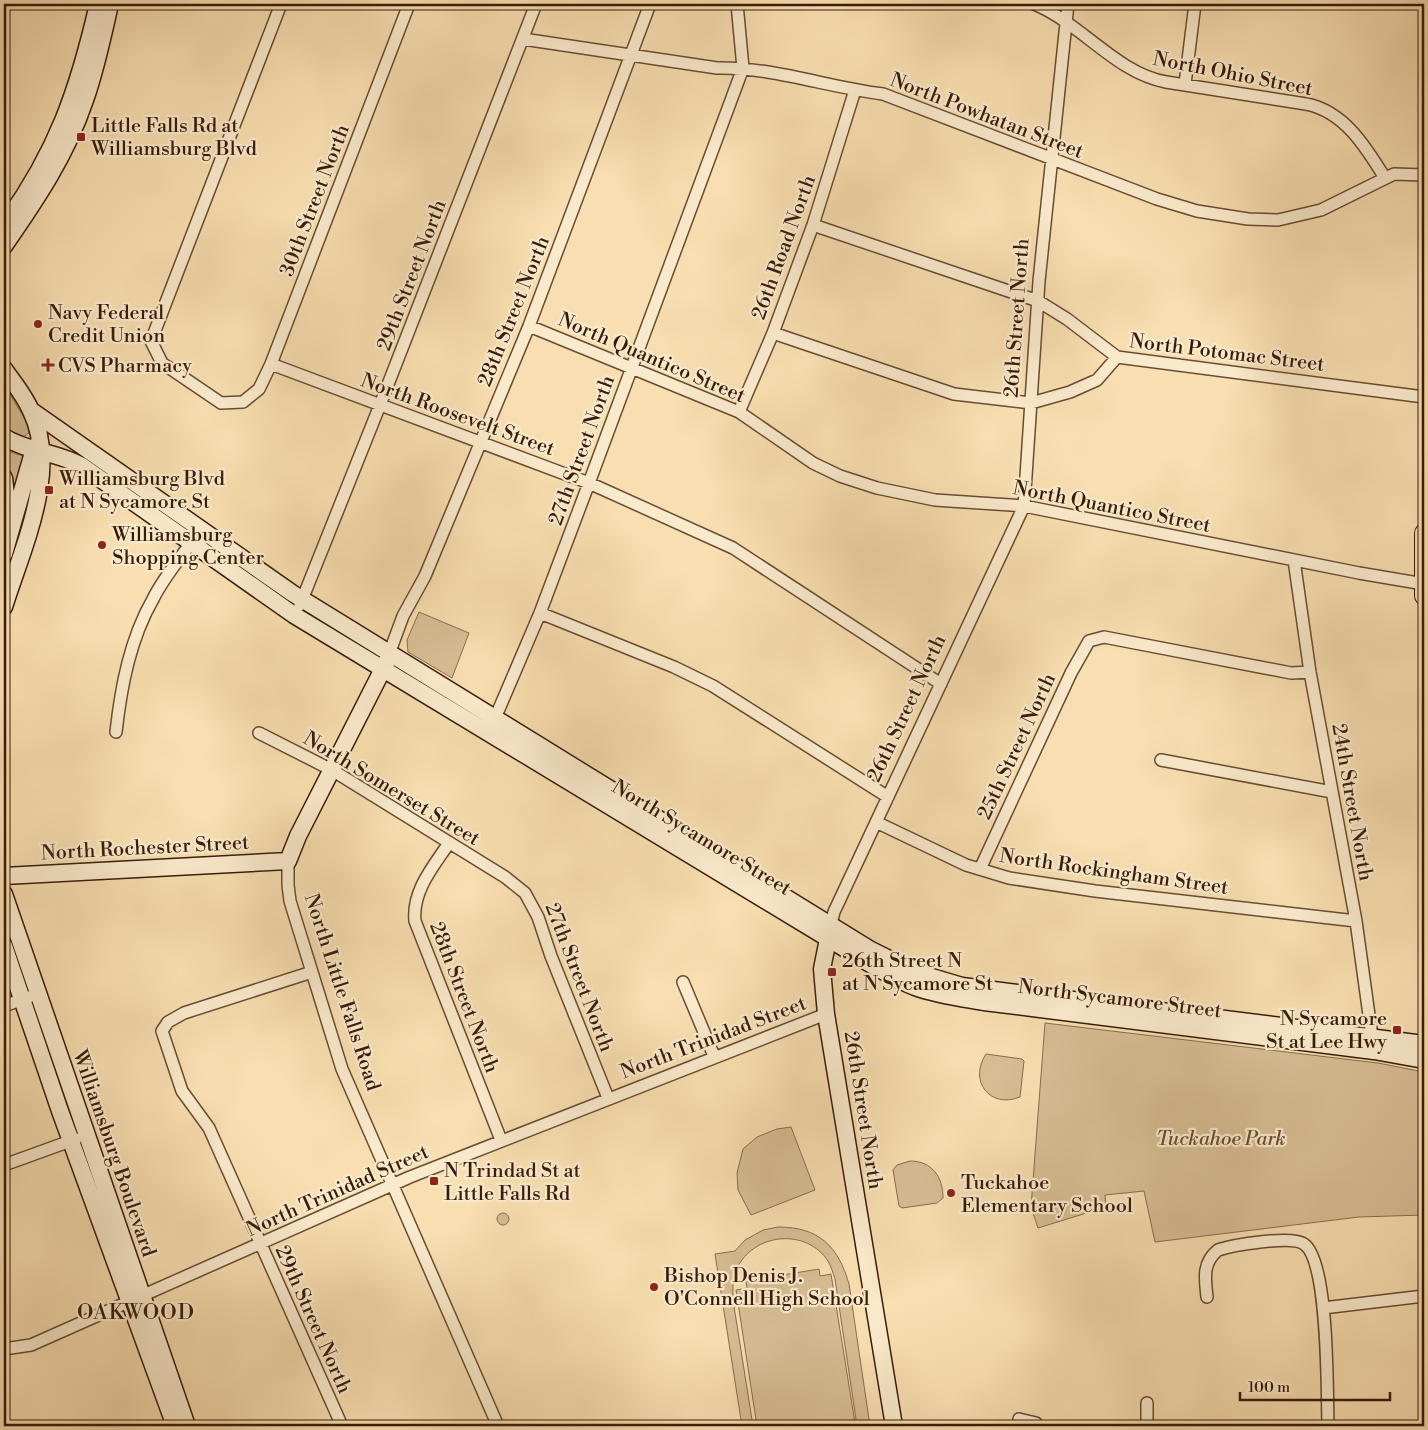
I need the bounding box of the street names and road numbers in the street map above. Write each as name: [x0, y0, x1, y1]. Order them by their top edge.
street label: North Ohio Street: [1151, 47, 1315, 102]
street label: North Powhatan Street: [886, 68, 1087, 165]
street label: 30th Street North: [275, 121, 356, 280]
street label: 26th Road North: [747, 172, 822, 323]
street label: 29th Street North: [372, 196, 453, 355]
street label: 28th Street North: [473, 233, 556, 390]
street label: 26th Street North: [999, 238, 1036, 399]
street label: North Quantico Street: [554, 308, 749, 409]
street label: North Potomac Street: [1128, 329, 1326, 378]
street label: North Roosevelt Street: [357, 369, 558, 462]
street label: 27th Street North: [544, 372, 621, 529]
street label: North Quantico Street: [1011, 476, 1213, 539]
street label: 26th Street North: [862, 631, 952, 786]
street label: 25th Street North: [973, 669, 1062, 824]
street label: 24th Street North: [1325, 722, 1378, 883]
street label: North Somerset Street: [298, 727, 484, 852]
street label: North Sycamore Street: [607, 775, 795, 902]
street label: North Rochester Street: [40, 831, 250, 866]
street label: North Rockingham Street: [998, 844, 1230, 901]
street label: North Little Falls Road: [298, 891, 385, 1095]
street label: 27th Street North: [539, 900, 619, 1056]
street label: 28th Street North: [423, 918, 504, 1077]
street label: North Sycamore Street: [1017, 975, 1223, 1024]
street label: North Trinidad Street: [617, 991, 810, 1085]
street label: 26th Street North: [838, 1029, 887, 1191]
street label: Williamsburg Boulevard: [66, 1046, 161, 1261]
street label: North Trinidad Street: [242, 1140, 433, 1243]
street label: 29th Street North: [269, 1242, 357, 1398]

